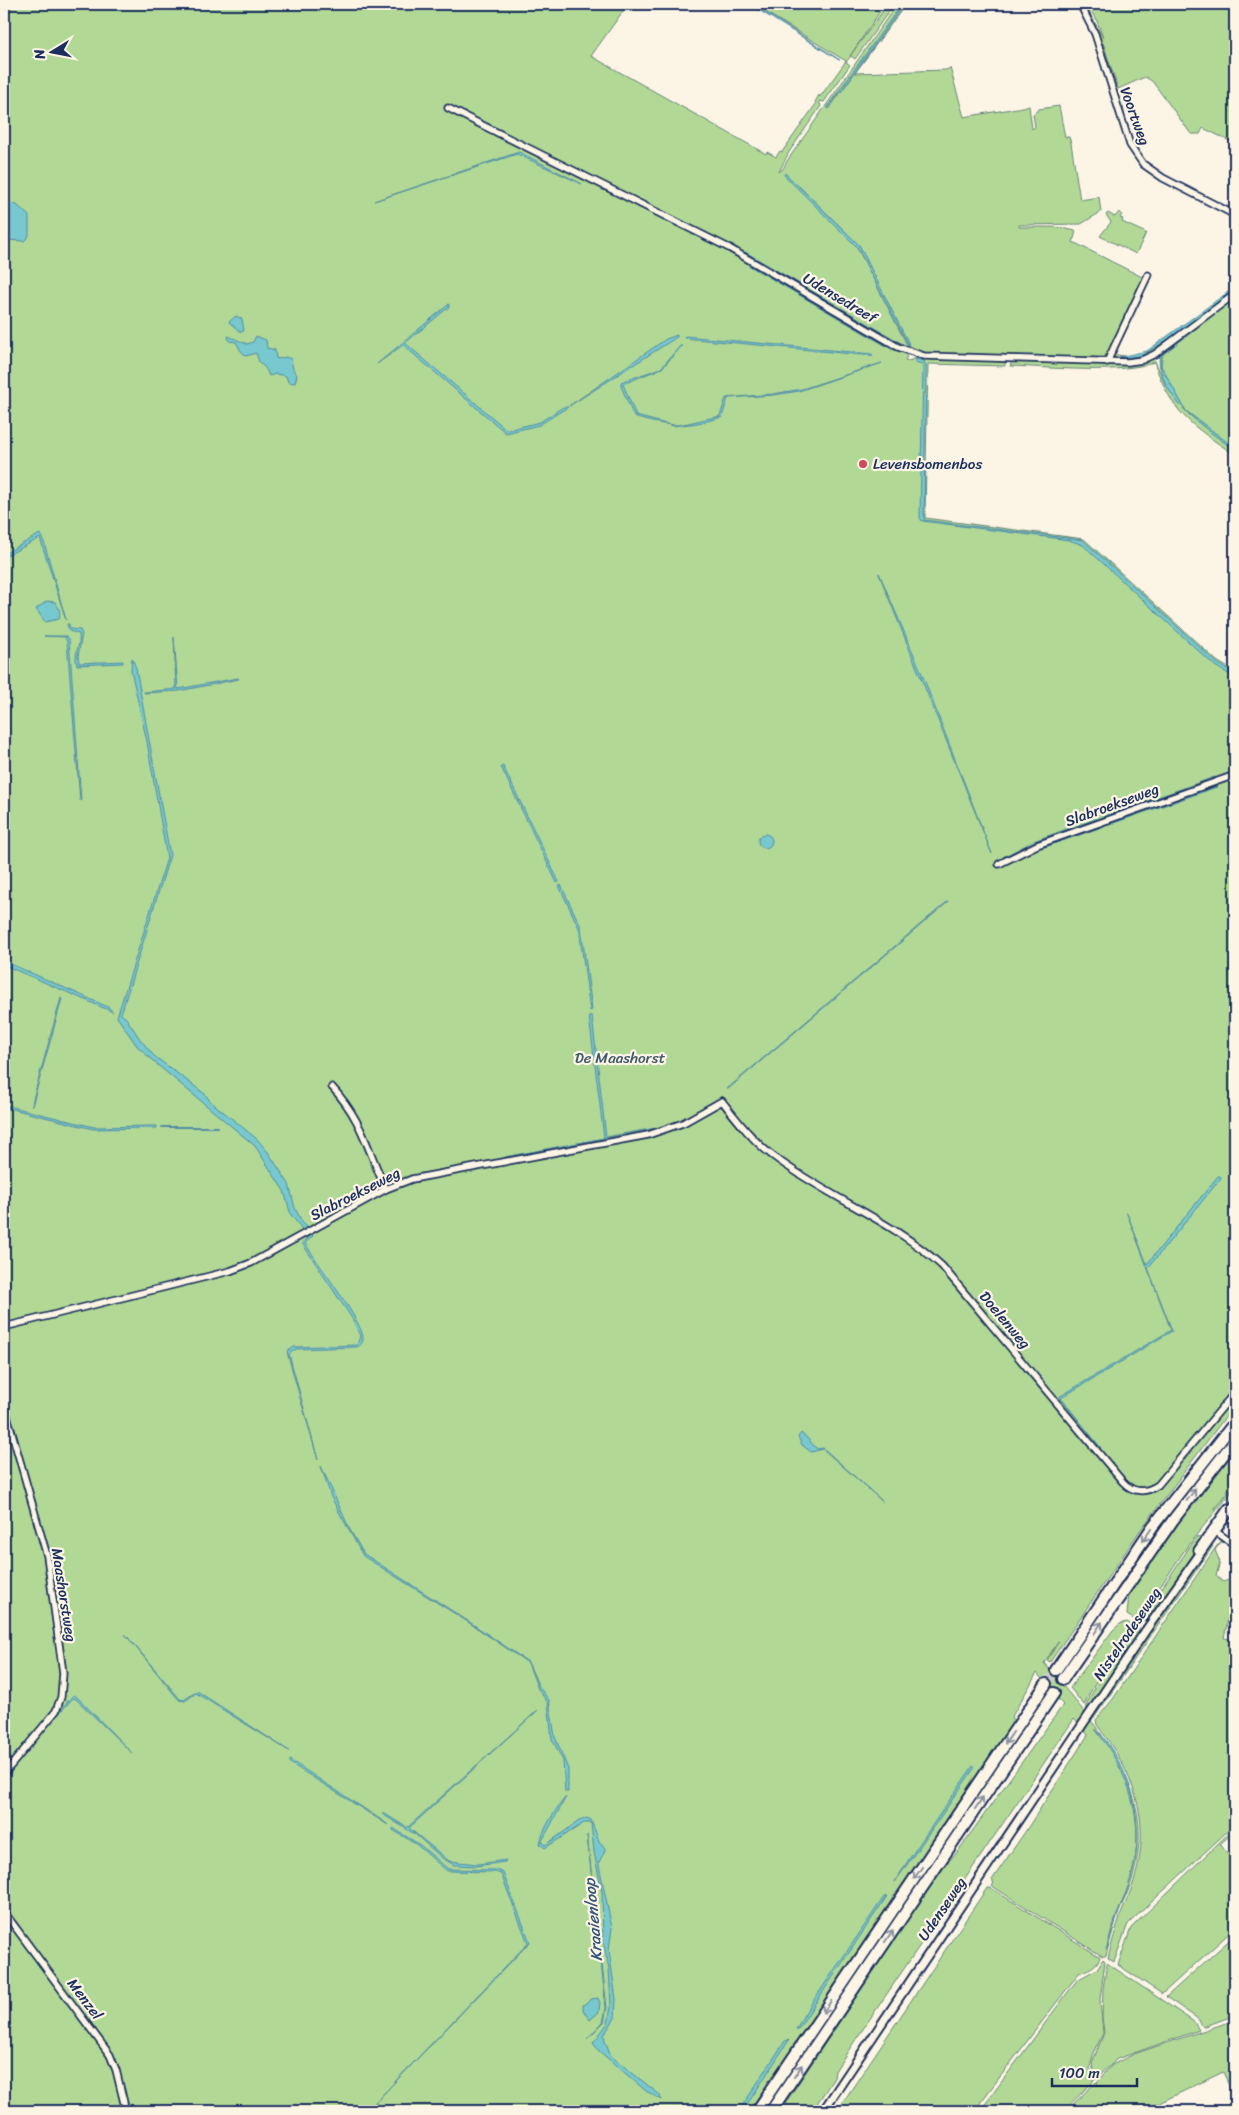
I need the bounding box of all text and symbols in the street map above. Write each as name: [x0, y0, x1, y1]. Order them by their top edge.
north arrow: [28, 28, 78, 78]
text: N: [26, 47, 53, 62]
street label: Voortweg: [1112, 83, 1158, 149]
street label: Udensedreef: [798, 265, 884, 331]
place label: Levensbomenbos: [873, 451, 982, 477]
marker: Levensbomenbos: [857, 458, 869, 470]
street label: Slabroekseweg: [1061, 776, 1163, 834]
park label: De Maashorst: [575, 1045, 666, 1071]
street label: Slabroekseweg: [305, 1160, 405, 1228]
street label: Doelenweg: [973, 1285, 1038, 1355]
one-way arrow: [1186, 1489, 1197, 1502]
one-way arrow: [1142, 1528, 1152, 1542]
street label: Maashorstweg: [44, 1546, 84, 1644]
street label: Nistelrodeseweg: [1086, 1582, 1168, 1686]
one-way arrow: [1093, 1621, 1103, 1635]
one-way arrow: [1004, 1731, 1015, 1745]
one-way arrow: [974, 1796, 984, 1810]
one-way arrow: [913, 1865, 923, 1879]
street label: Udenseweg: [911, 1871, 973, 1946]
water label: Kraaienloop: [575, 1876, 611, 1962]
one-way arrow: [884, 1929, 894, 1943]
street label: Menzel: [60, 1972, 110, 2026]
one-way arrow: [822, 2000, 832, 2014]
scale bar: [1052, 2055, 1136, 2087]
text: 100 m: [1059, 2060, 1100, 2086]
one-way arrow: [793, 2064, 803, 2078]

